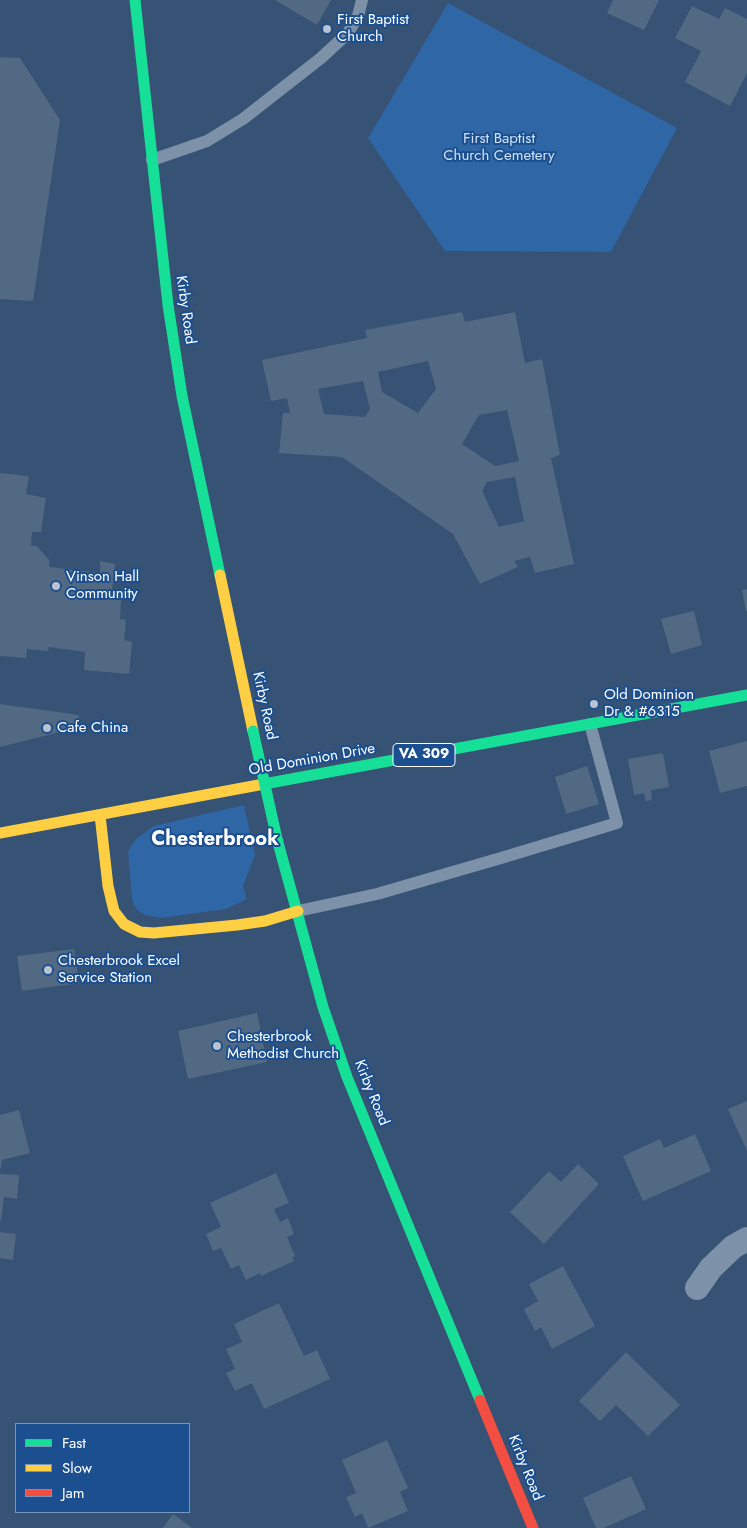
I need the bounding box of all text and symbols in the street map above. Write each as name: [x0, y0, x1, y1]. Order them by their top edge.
place label: First Baptist Church: [337, 11, 409, 46]
marker: First Baptist Church: [321, 23, 333, 35]
park label: First Baptist Church Cemetery: [443, 130, 555, 165]
street label: Kirby Road: [171, 274, 199, 346]
place label: Vinson Hall Community: [66, 568, 139, 603]
marker: Vinson Hall Community: [50, 580, 62, 592]
street label: Kirby Road: [248, 670, 280, 742]
place label: Old Dominion Dr & #6315: [604, 686, 694, 721]
marker: Old Dominion Dr & #6315: [588, 698, 600, 710]
place label: Cafe China: [57, 719, 128, 737]
marker: Cafe China: [41, 722, 53, 734]
street label: Old Dominion Drive: [247, 740, 377, 780]
road number: VA 309: [393, 744, 455, 766]
district label: Chesterbrook: [151, 828, 279, 852]
place label: Chesterbrook Excel Service Station: [58, 952, 180, 987]
marker: Chesterbrook Excel Service Station: [42, 964, 54, 976]
place label: Chesterbrook Methodist Church: [227, 1028, 339, 1063]
marker: Chesterbrook Methodist Church: [211, 1040, 223, 1052]
street label: Kirby Road: [350, 1058, 392, 1128]
legend: [15, 1423, 190, 1513]
text: Fast: [62, 1432, 86, 1454]
street label: Kirby Road: [504, 1433, 546, 1503]
text: Slow: [62, 1457, 92, 1479]
text: Jam: [62, 1482, 85, 1504]

